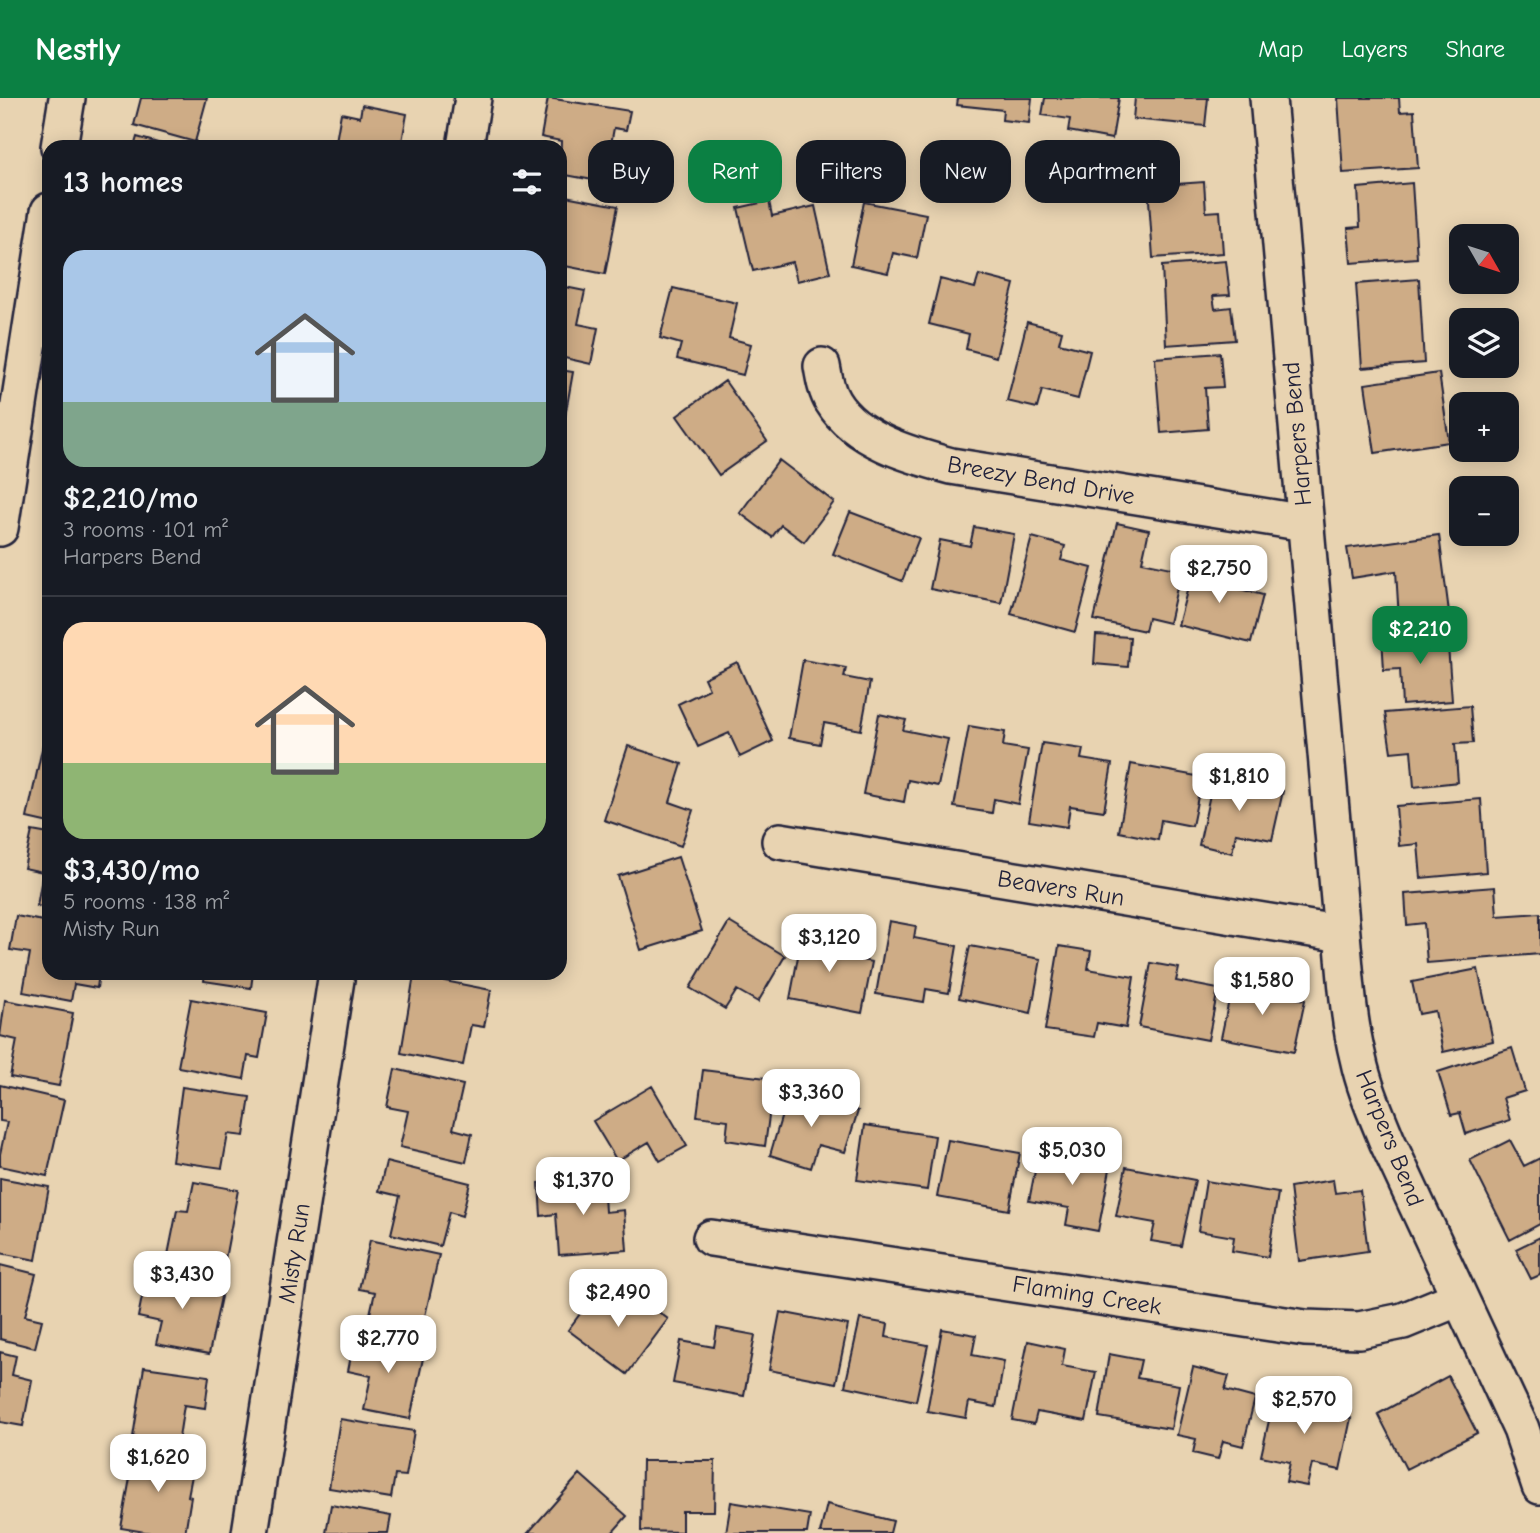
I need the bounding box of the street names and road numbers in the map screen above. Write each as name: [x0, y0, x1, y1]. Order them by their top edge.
street label: Harpers Bend: [1277, 361, 1317, 507]
street label: Breezy Bend Drive: [945, 450, 1137, 510]
street label: Beavers Run: [995, 864, 1127, 912]
street label: Harpers Bend: [1350, 1066, 1430, 1210]
street label: Misty Run: [272, 1201, 316, 1305]
street label: Flaming Creek: [1011, 1269, 1164, 1321]

